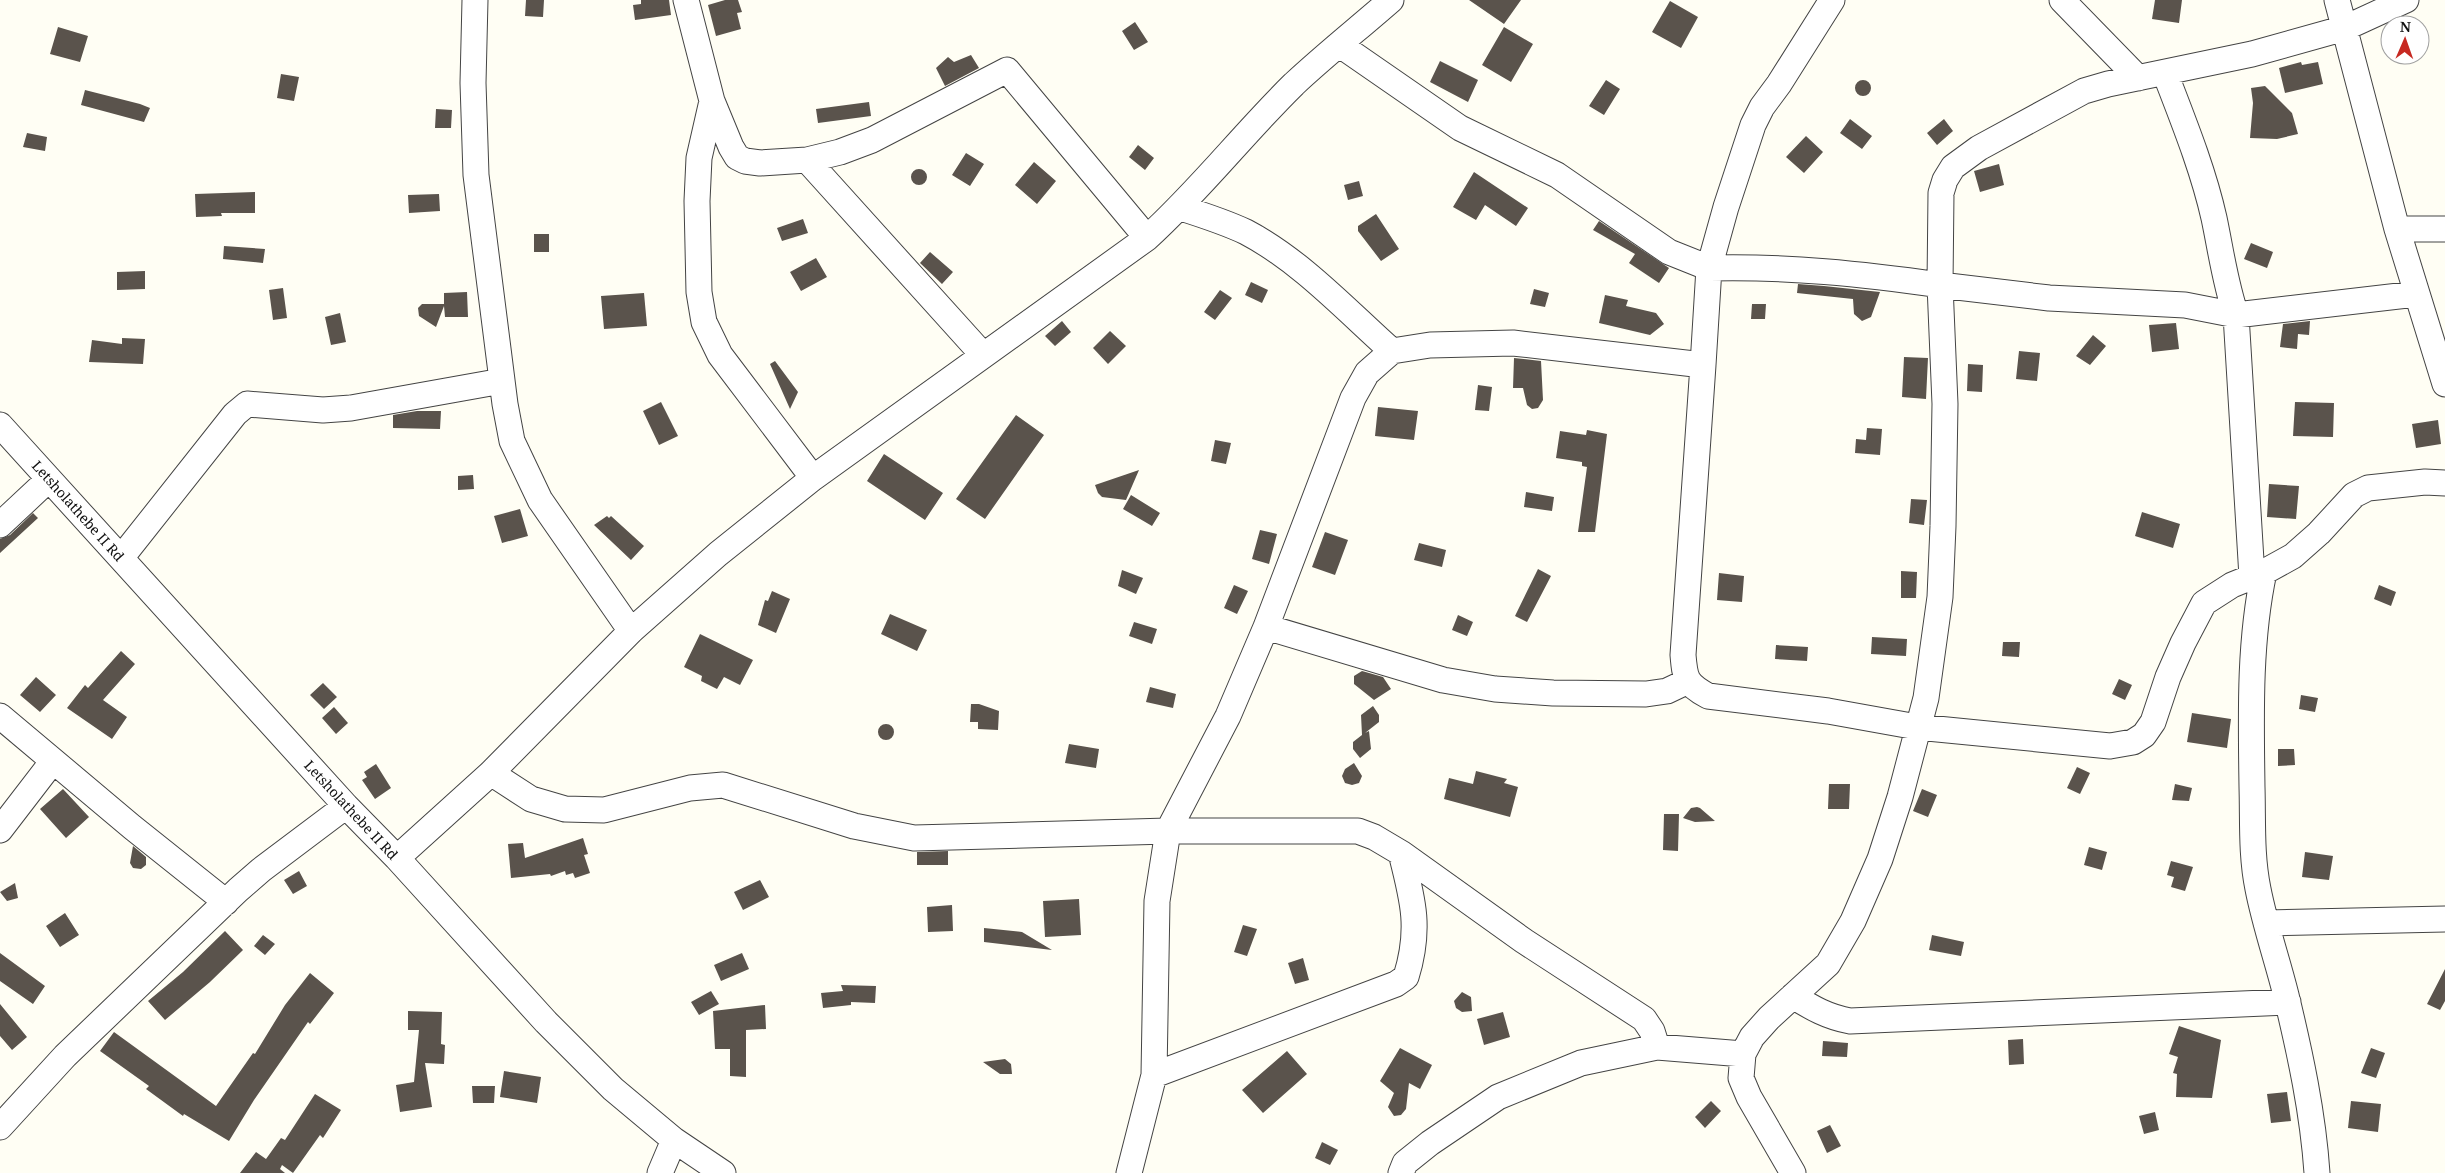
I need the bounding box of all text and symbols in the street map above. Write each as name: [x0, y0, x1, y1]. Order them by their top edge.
north arrow: [2380, 15, 2430, 65]
text: N: [2400, 17, 2411, 36]
street label: Letsholathebe II Rd: [28, 456, 129, 565]
street label: Letsholathebe II Rd: [300, 756, 403, 864]

